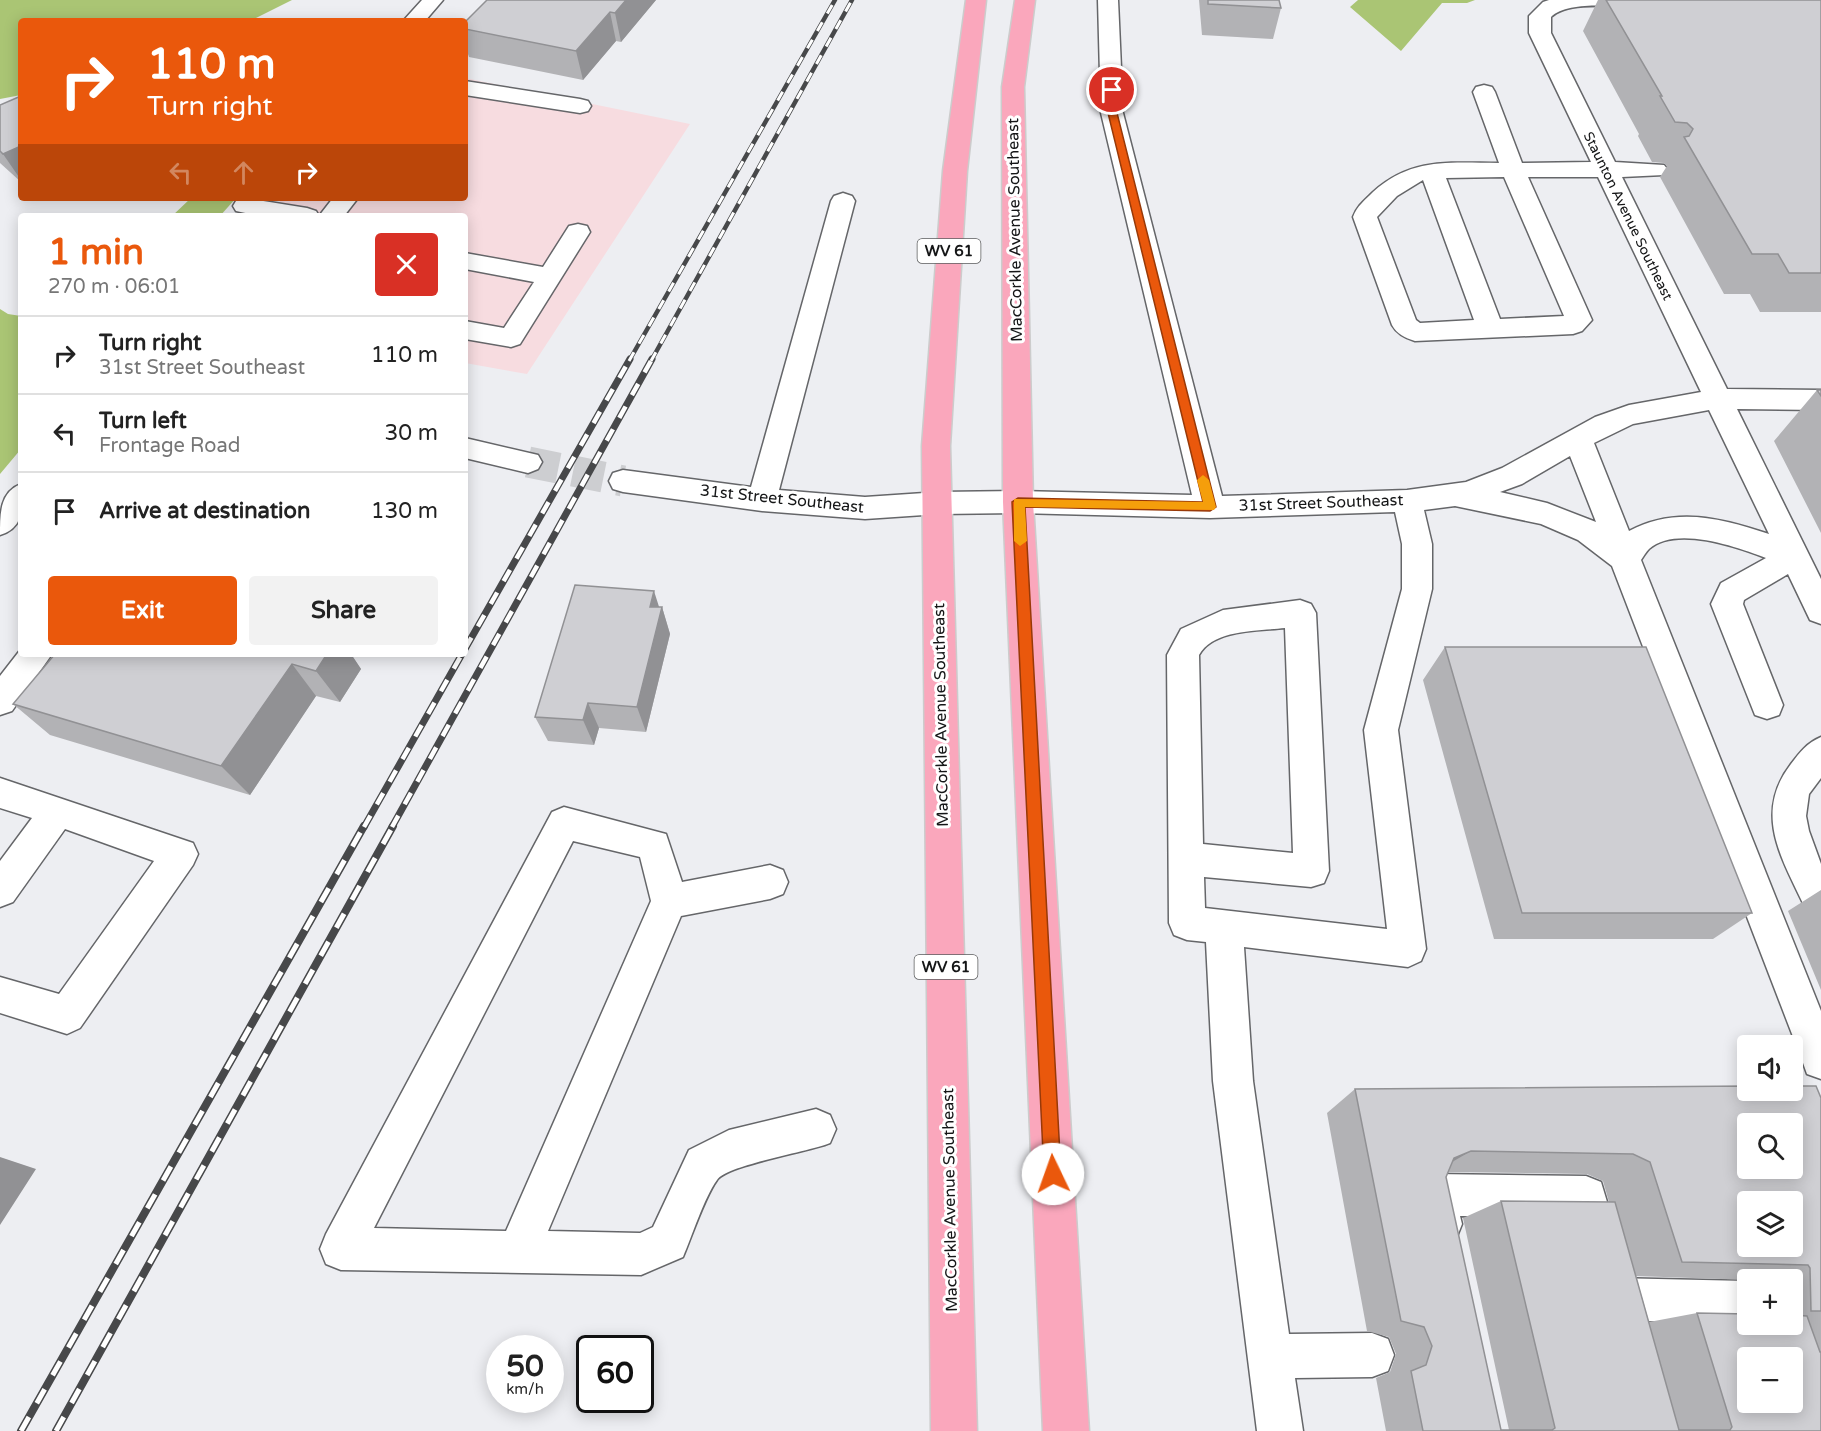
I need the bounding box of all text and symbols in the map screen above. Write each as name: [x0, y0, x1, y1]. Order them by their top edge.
text: 110 m: [147, 39, 276, 90]
icon: right: [48, 42, 126, 120]
pin: [1086, 64, 1137, 115]
icon: arrive: [1095, 73, 1128, 106]
text: Turn right: [147, 90, 273, 123]
street label: MacCorkle Avenue Southeast: [1003, 118, 1027, 342]
street label: Staunton Avenue Southeast: [1580, 129, 1677, 304]
icon: left: [164, 156, 197, 189]
icon: ahead: [227, 156, 260, 189]
icon: right: [290, 156, 323, 189]
text: 1 min: [48, 231, 144, 274]
button: close: [375, 233, 438, 296]
road number: WV 61: [918, 239, 980, 263]
text: 270 m · 06:01: [48, 275, 180, 299]
text: Turn right: [99, 330, 201, 356]
icon: right: [48, 339, 81, 372]
text: 110 m: [371, 342, 438, 368]
text: 31st Street Southeast: [99, 356, 305, 380]
text: Turn left: [99, 408, 187, 434]
icon: left: [48, 417, 81, 450]
text: 30 m: [384, 420, 438, 446]
text: Frontage Road: [99, 434, 240, 458]
street label: 31st Street Southeast: [699, 480, 865, 518]
street label: 31st Street Southeast: [1238, 490, 1404, 516]
icon: arrive: [48, 495, 81, 528]
text: Arrive at destination: [99, 498, 310, 524]
text: 130 m: [371, 498, 438, 524]
button: Exit: [48, 576, 237, 645]
button: Share: [249, 576, 438, 645]
street label: MacCorkle Avenue Southeast: [929, 603, 953, 827]
road number: WV 61: [914, 955, 978, 979]
map controls: [1737, 1035, 1803, 1413]
button: sound: [1737, 1035, 1803, 1101]
street label: MacCorkle Avenue Southeast: [938, 1088, 962, 1312]
button: search: [1737, 1113, 1803, 1179]
position arrow: [1021, 1142, 1085, 1206]
button: layers: [1737, 1191, 1803, 1257]
button: +: [1737, 1269, 1803, 1335]
speed limit sign: 60: [576, 1335, 654, 1413]
button: −: [1737, 1347, 1803, 1413]
text: 50: [506, 1348, 544, 1385]
text: km/h: [506, 1380, 544, 1398]

